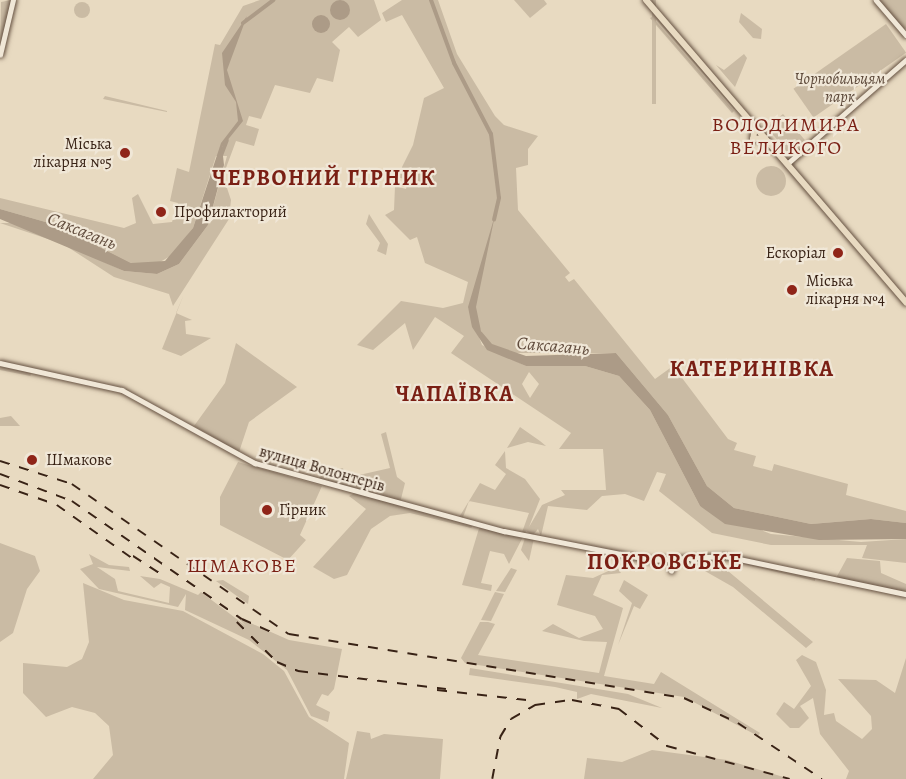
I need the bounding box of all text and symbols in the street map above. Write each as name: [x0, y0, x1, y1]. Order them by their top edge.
park label: Чорнобильцям парк: [795, 69, 885, 107]
district label: ВОЛОДИМИРА ВЕЛИКОГО: [712, 113, 860, 160]
place label: Міська лікарня №5: [33, 134, 112, 172]
marker: Міська лікарня №5: [116, 144, 134, 162]
district label: ЧЕРВОНИЙ ГІРНИК: [212, 166, 436, 192]
place label: Профилакторий: [174, 202, 287, 222]
marker: Профилакторий: [152, 203, 170, 221]
water label: Саксагань: [44, 207, 120, 255]
place label: Ескоріал: [766, 243, 826, 263]
marker: Ескоріал: [831, 246, 845, 260]
place label: Міська лікарня №4: [806, 271, 885, 309]
marker: Міська лікарня №4: [783, 281, 801, 299]
water label: Саксагань: [516, 332, 590, 360]
district label: КАТЕРИНІВКА: [669, 357, 835, 383]
district label: ЧАПАЇВКА: [396, 382, 514, 408]
street label: вулиця Волонтерів: [257, 442, 387, 496]
place label: Шмакове: [46, 450, 112, 470]
marker: Шмакове: [23, 451, 41, 469]
place label: Гірник: [279, 500, 326, 520]
marker: Гірник: [260, 503, 274, 517]
district label: ПОКРОВСЬКЕ: [587, 550, 743, 576]
district label: ШМАКОВЕ: [187, 553, 297, 577]

